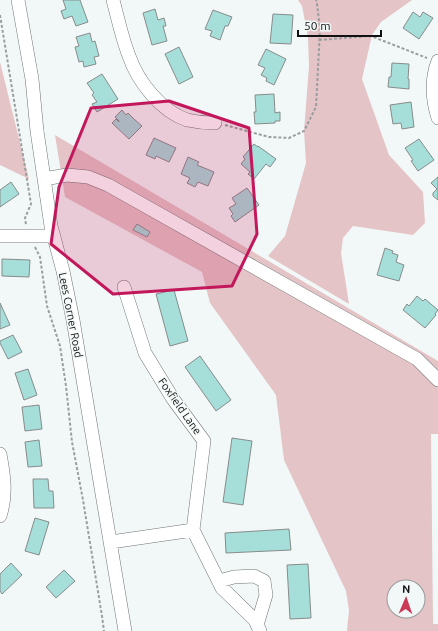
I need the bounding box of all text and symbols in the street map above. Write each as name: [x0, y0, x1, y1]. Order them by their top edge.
scale bar: [298, 12, 381, 38]
text: 50 m: [304, 19, 331, 32]
street label: Lees Corner Road: [57, 271, 85, 359]
street label: Foxfield Lane: [156, 376, 204, 436]
north arrow: [386, 579, 426, 619]
text: N: [402, 583, 411, 595]

